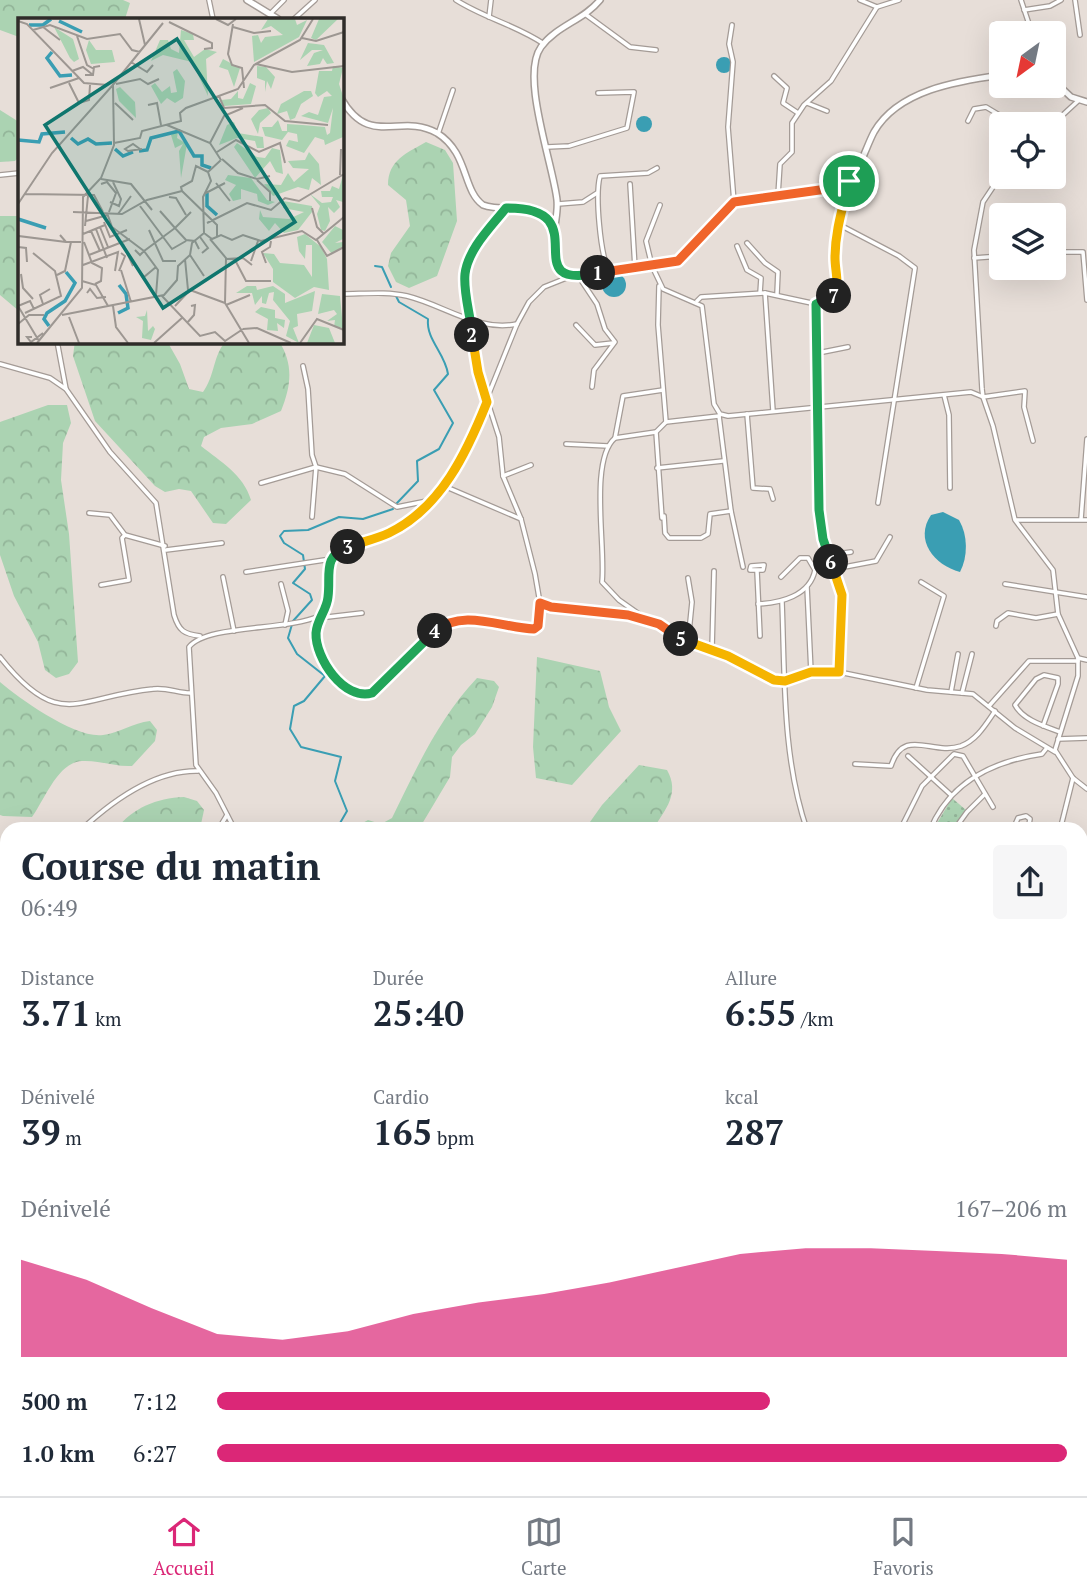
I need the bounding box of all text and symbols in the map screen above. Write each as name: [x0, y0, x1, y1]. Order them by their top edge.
inset map: [18, 18, 343, 343]
north arrow: [989, 21, 1066, 98]
map controls: [989, 21, 1066, 280]
button: locate: [989, 112, 1066, 189]
pin: [819, 151, 879, 211]
icon: arrive: [830, 162, 868, 200]
button: layers: [989, 203, 1066, 280]
pin: 1: [580, 256, 616, 290]
text: 1: [592, 260, 603, 285]
pin: 7: [816, 278, 852, 314]
text: 7: [828, 283, 839, 308]
pin: 2: [454, 318, 490, 352]
text: 2: [466, 322, 477, 347]
pin: 3: [330, 530, 366, 564]
text: 3: [342, 534, 353, 559]
pin: 6: [814, 544, 848, 580]
text: 6: [825, 549, 836, 574]
pin: 4: [418, 614, 452, 648]
text: 4: [429, 618, 440, 643]
pin: 5: [664, 622, 698, 656]
text: 5: [675, 626, 686, 651]
text: Course du matin: [21, 841, 321, 891]
button: share: [993, 845, 1067, 919]
text: 06:49: [21, 892, 78, 923]
text: Distance: [21, 965, 94, 990]
text: Durée: [373, 965, 424, 990]
text: Allure: [725, 965, 777, 990]
text: 3.71: [21, 990, 91, 1036]
text: 25:40: [373, 990, 464, 1036]
text: 6:55: [725, 990, 796, 1036]
text: km: [91, 1006, 122, 1031]
text: /km: [796, 1006, 834, 1031]
text: Dénivelé: [21, 1084, 95, 1109]
text: Cardio: [373, 1084, 429, 1109]
text: kcal: [725, 1084, 759, 1109]
text: 39: [21, 1109, 61, 1155]
text: 165: [373, 1109, 432, 1155]
text: 287: [725, 1109, 784, 1155]
text: m: [61, 1125, 82, 1150]
text: bpm: [432, 1125, 474, 1150]
text: Dénivelé: [21, 1193, 111, 1224]
text: 167–206 m: [955, 1193, 1067, 1224]
text: 500 m: [21, 1386, 87, 1417]
text: 7:12: [133, 1386, 177, 1417]
text: 1.0 km: [21, 1438, 95, 1469]
text: 6:27: [133, 1438, 177, 1469]
tab: Accueil: [153, 1513, 215, 1580]
tab: Carte: [521, 1513, 567, 1580]
tab: Favoris: [873, 1513, 934, 1580]

